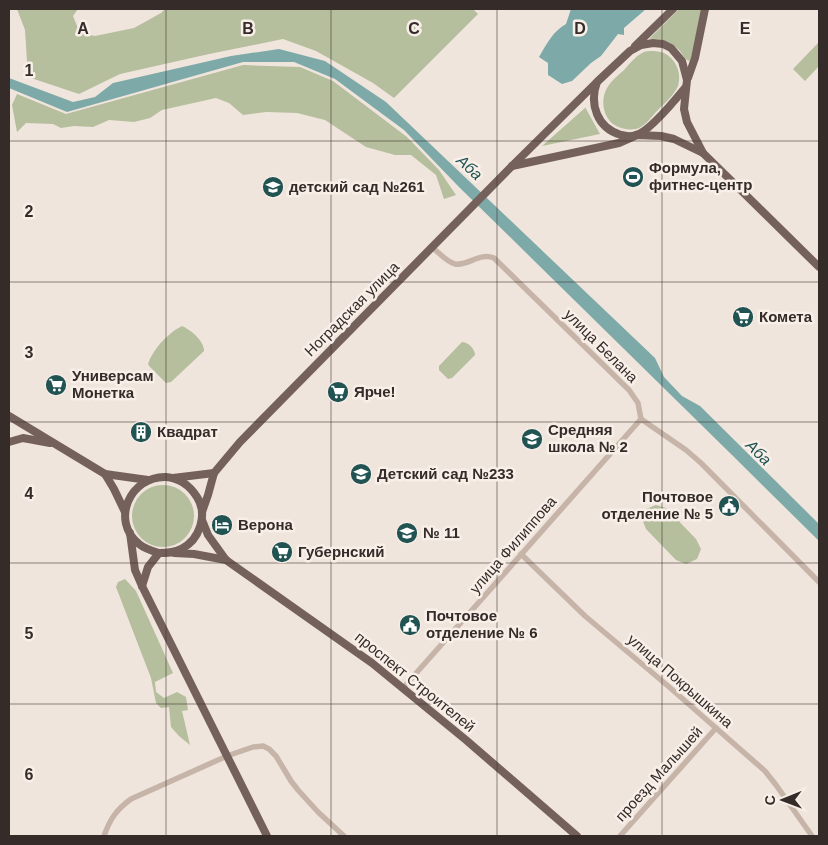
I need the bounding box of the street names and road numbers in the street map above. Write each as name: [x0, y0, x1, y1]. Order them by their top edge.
street label: Ноградская улица: [301, 258, 403, 359]
street label: улица Белана: [561, 305, 642, 386]
street label: улица Филиппова: [466, 492, 560, 597]
street label: проспект Строителей: [352, 628, 479, 735]
street label: улица Покрышкина: [624, 630, 737, 731]
street label: проезд Малышей: [612, 723, 706, 825]

